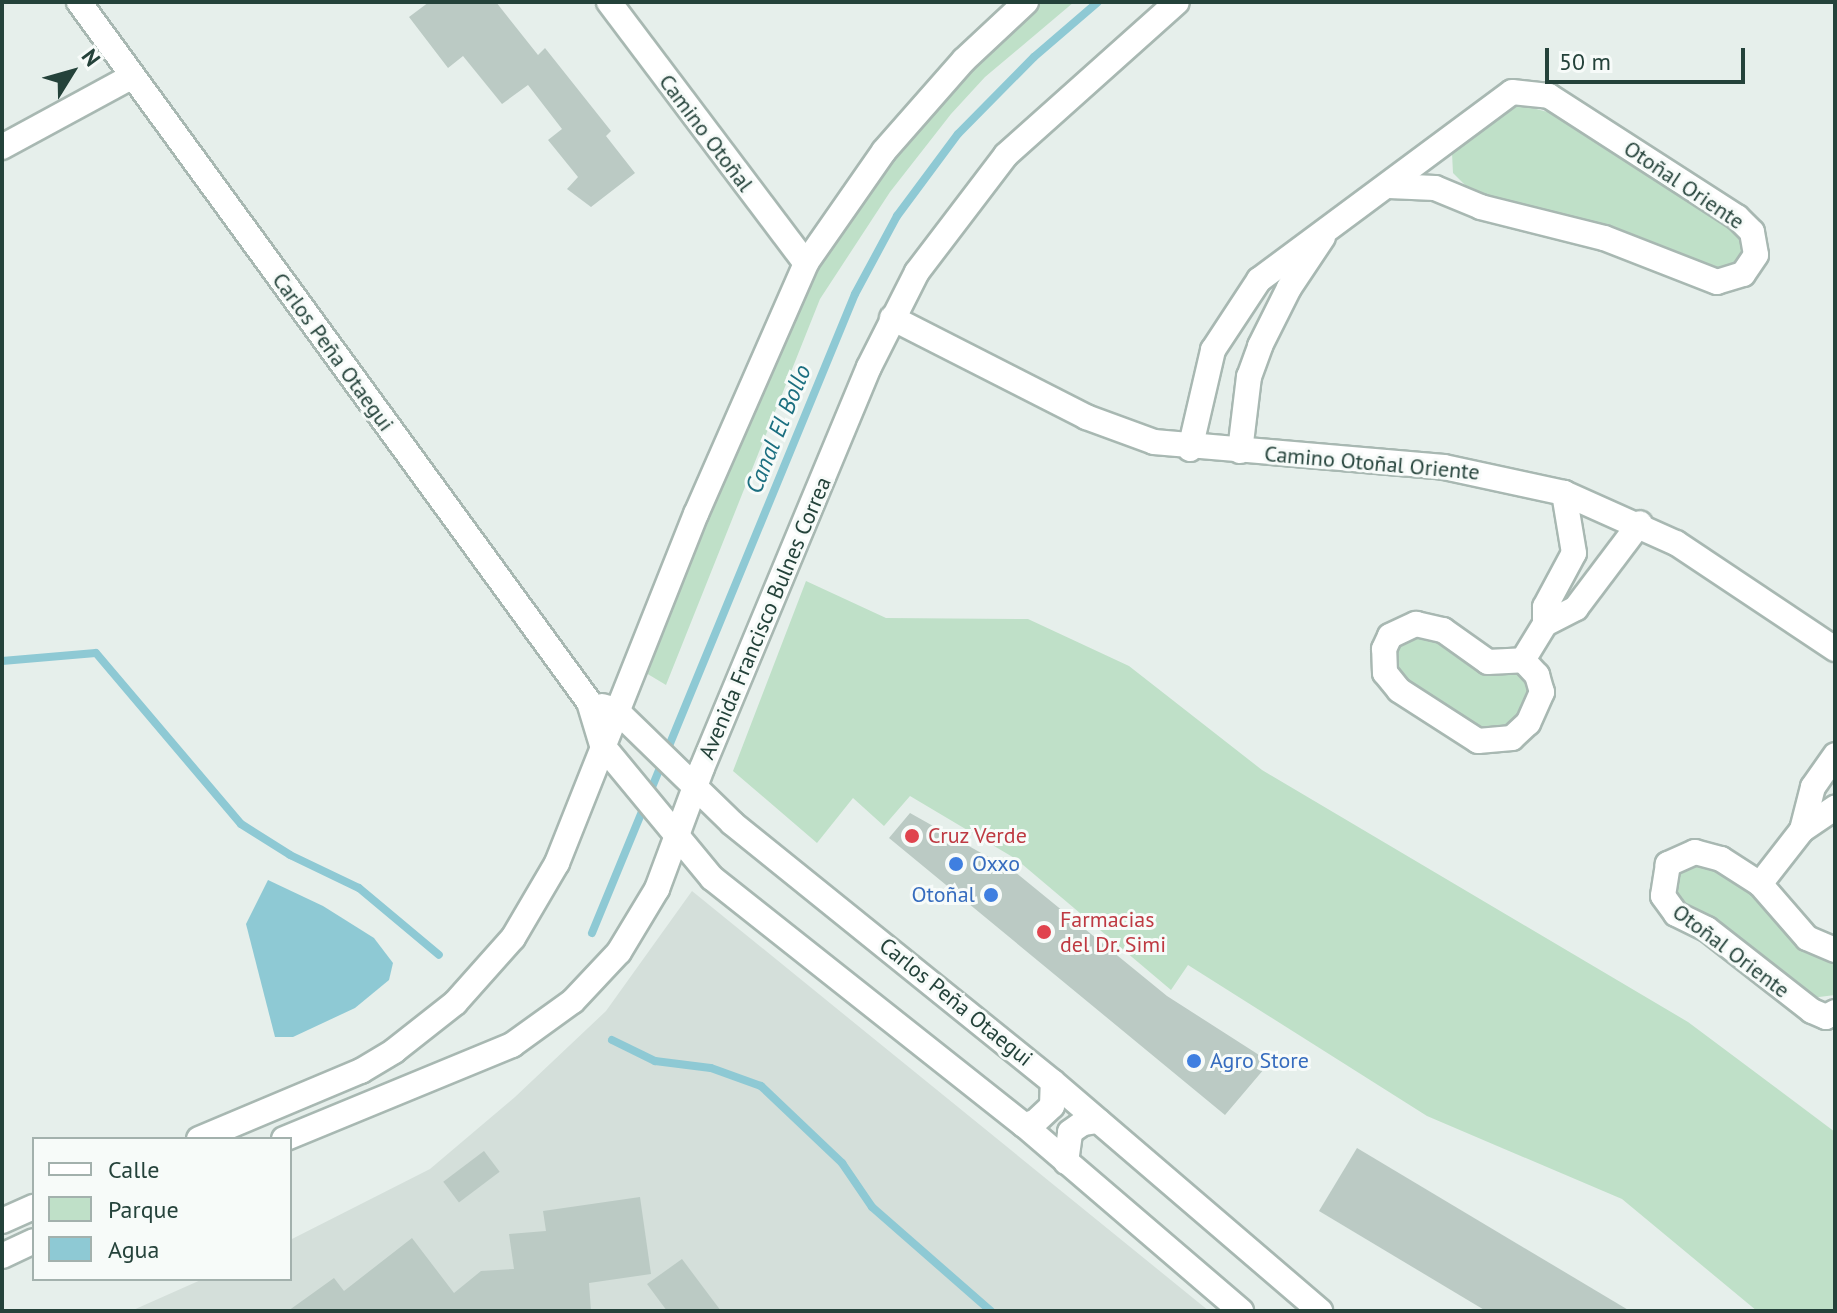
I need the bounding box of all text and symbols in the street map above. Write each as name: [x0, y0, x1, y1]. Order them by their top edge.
north arrow: [32, 32, 112, 112]
scale bar: [1549, 32, 1749, 82]
text: N: [76, 43, 107, 72]
text: 50 m: [1559, 46, 1611, 77]
street label: Camino Otoñal: [653, 69, 759, 197]
street label: Otoñal Oriente: [1619, 135, 1749, 235]
street label: Carlos Peña Otaegui: [267, 268, 399, 436]
water label: Canal El Bollo: [739, 360, 817, 498]
street label: Camino Otoñal Oriente: [1263, 440, 1481, 486]
street label: Avenida Francisco Bulnes Correa: [693, 473, 837, 763]
place label: Cruz Verde: [928, 823, 1028, 849]
marker: Cruz Verde: [903, 827, 921, 845]
place label: Oxxo: [972, 851, 1020, 877]
marker: Oxxo: [947, 855, 965, 873]
place label: Otoñal: [912, 882, 975, 908]
marker: Otoñal: [982, 886, 1000, 904]
street label: Otoñal Oriente: [1667, 899, 1795, 1003]
place label: Farmacias del Dr. Simi: [1060, 906, 1168, 958]
marker: Farmacias del Dr. Simi: [1035, 923, 1053, 941]
street label: Carlos Peña Otaegui: [874, 932, 1038, 1072]
place label: Agro Store: [1210, 1048, 1309, 1074]
marker: Agro Store: [1185, 1052, 1203, 1070]
legend: [32, 1137, 292, 1281]
text: Calle: [108, 1154, 159, 1185]
text: Parque: [108, 1194, 179, 1225]
text: Agua: [108, 1234, 159, 1265]

